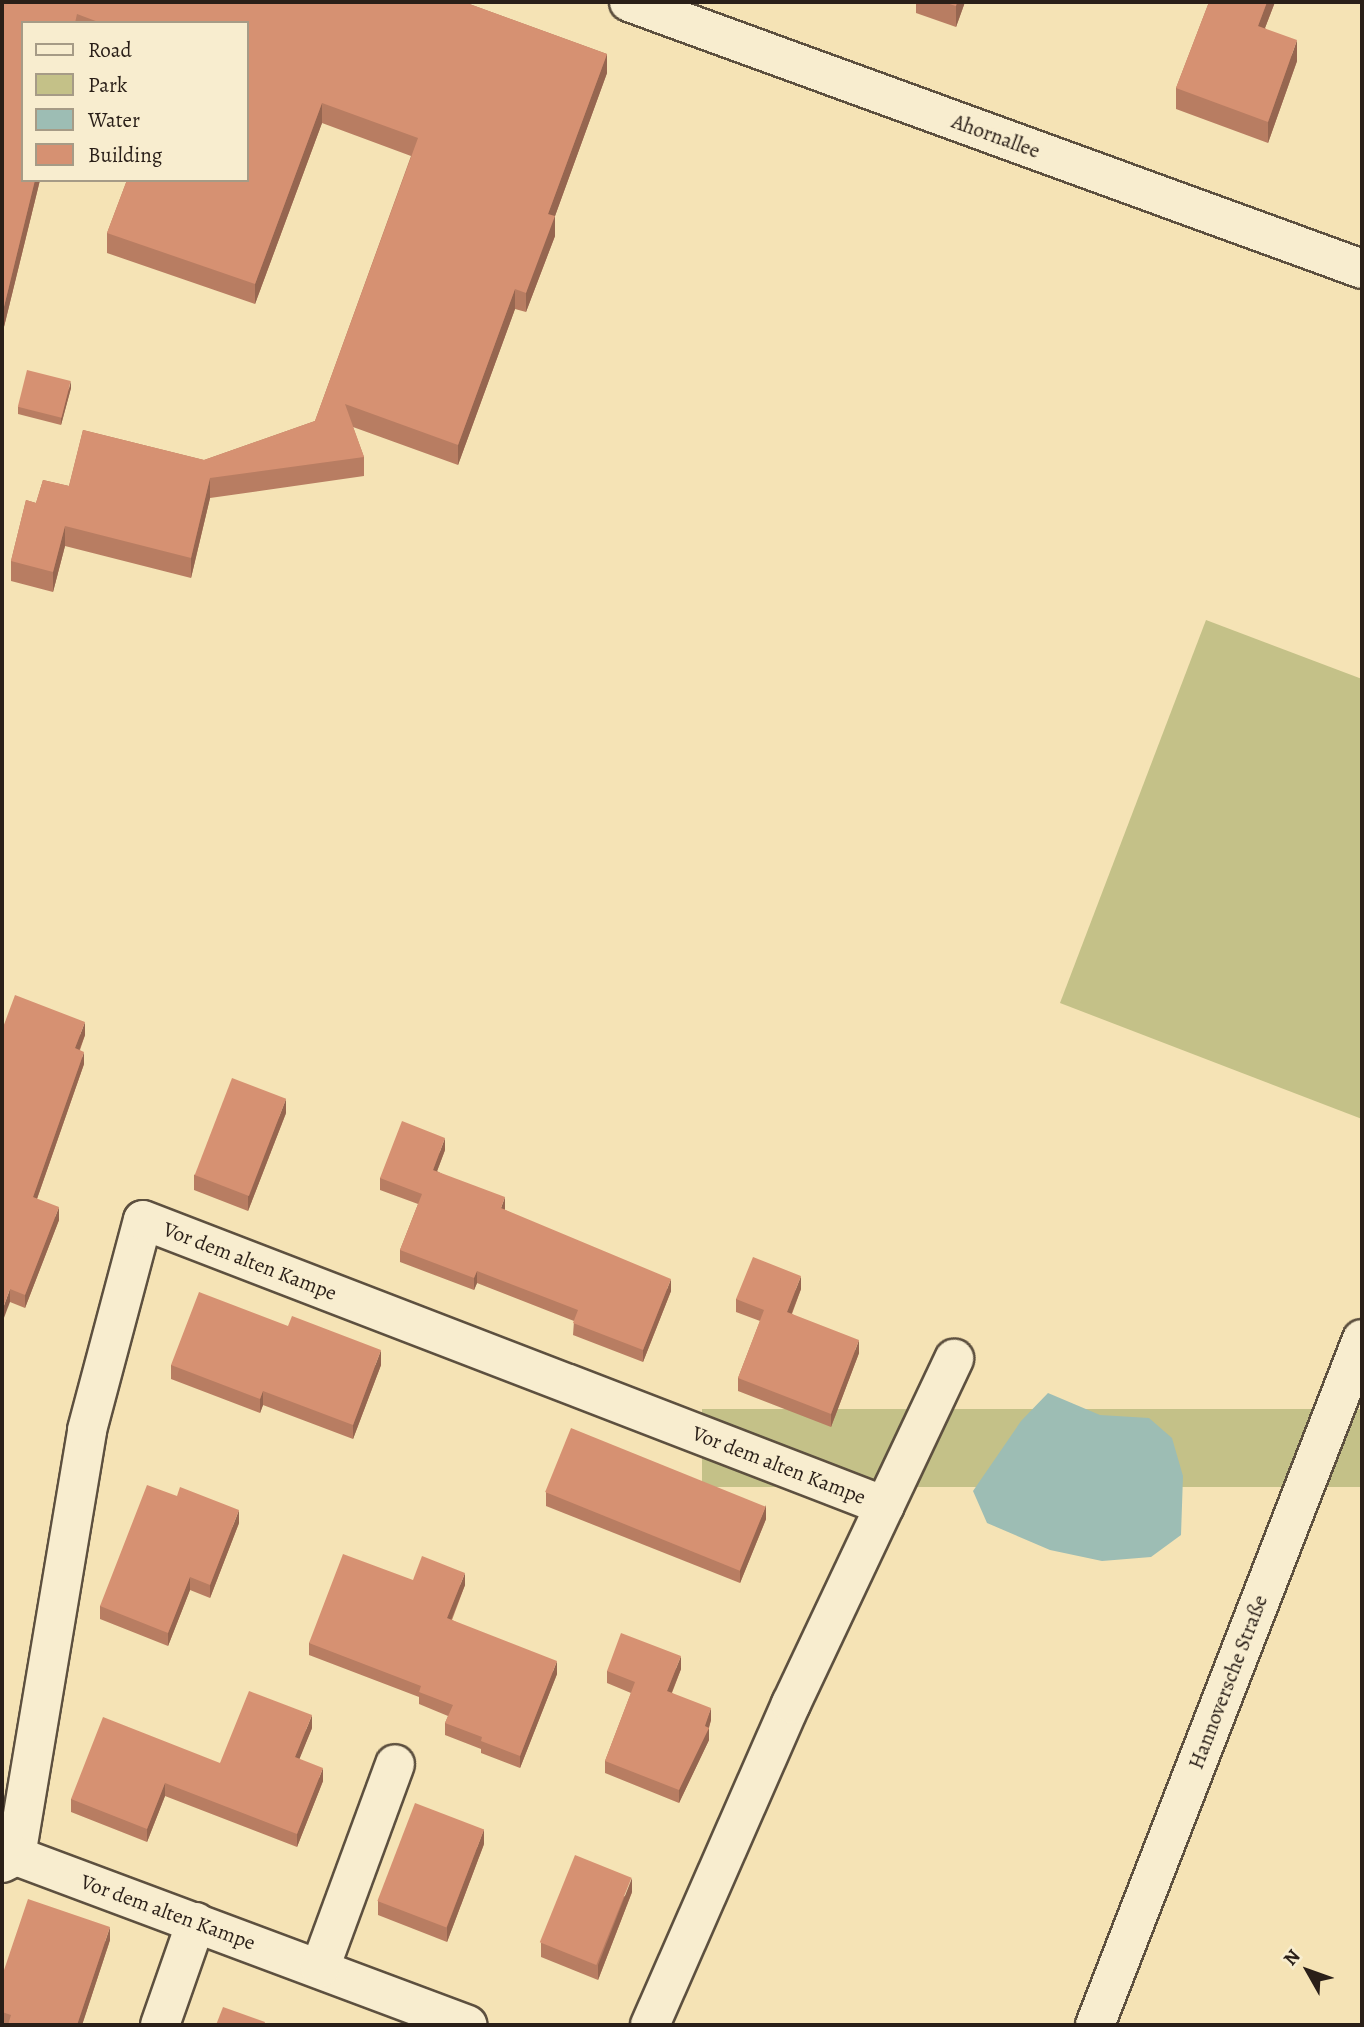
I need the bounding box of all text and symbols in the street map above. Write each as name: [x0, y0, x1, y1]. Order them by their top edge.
legend: [21, 21, 248, 182]
text: Road: [88, 36, 132, 64]
text: Park: [88, 71, 127, 99]
text: Water: [88, 106, 140, 134]
street label: Ahornallee: [949, 108, 1043, 164]
text: Building: [88, 141, 162, 169]
street label: Vor dem alten Kampe: [160, 1216, 340, 1306]
street label: Vor dem alten Kampe: [689, 1420, 869, 1510]
street label: Hannoversche Straße: [1183, 1591, 1273, 1773]
street label: Vor dem alten Kampe: [77, 1869, 259, 1955]
north arrow: [1273, 1936, 1343, 2006]
text: N: [1278, 1944, 1306, 1971]

